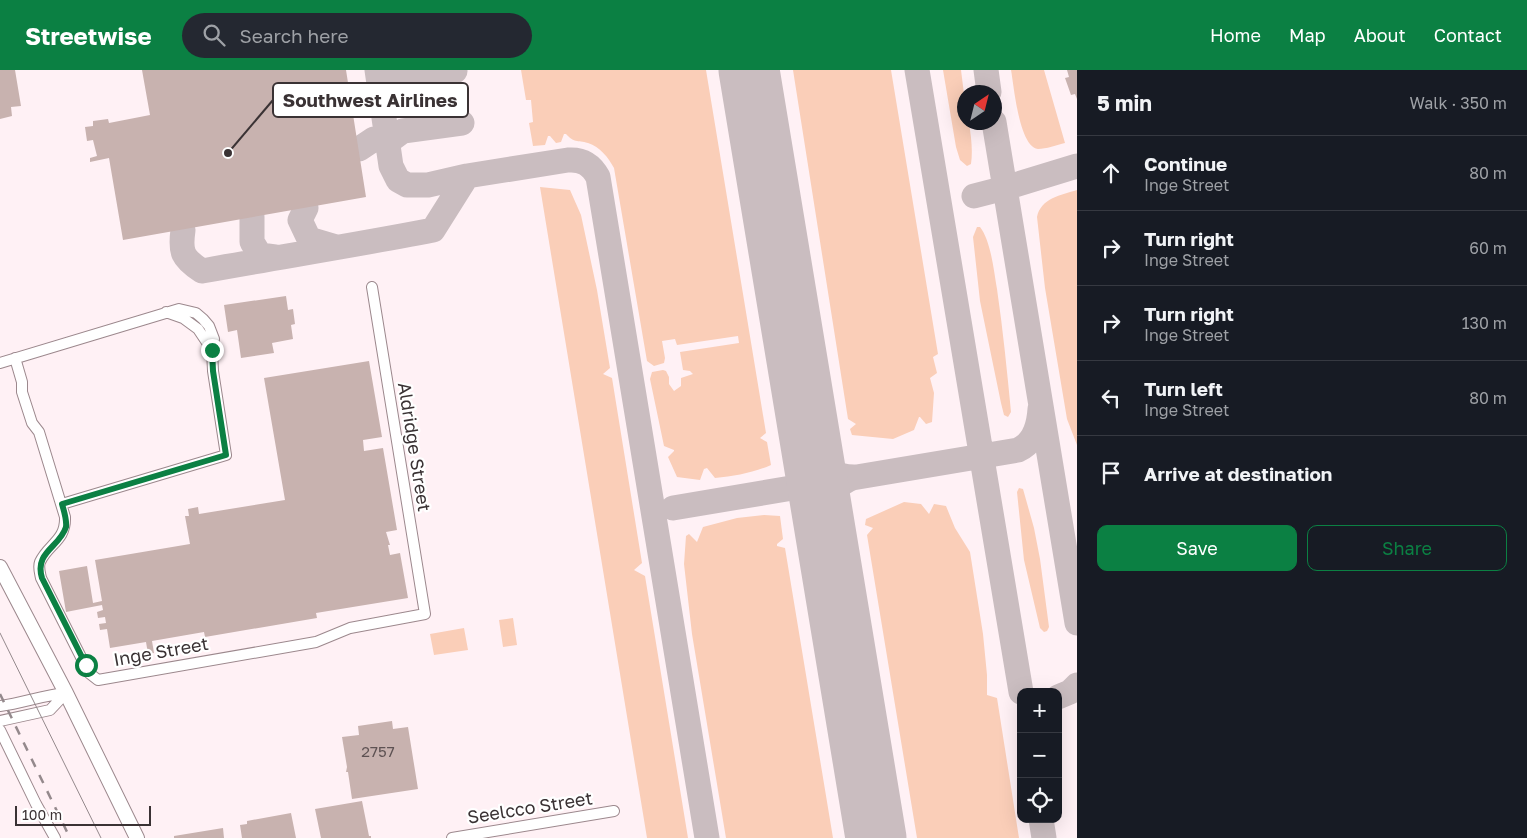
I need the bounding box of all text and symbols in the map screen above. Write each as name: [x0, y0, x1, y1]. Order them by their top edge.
search box: [182, 13, 532, 58]
text: Streetwise: [25, 21, 152, 50]
icon: search: [200, 21, 228, 49]
text: Search here: [240, 24, 348, 47]
text: Home: [1210, 24, 1261, 46]
text: Map: [1289, 24, 1326, 46]
text: About: [1354, 24, 1406, 46]
text: Contact: [1434, 24, 1502, 46]
callout: Southwest Airlines: [273, 83, 468, 117]
north arrow: [957, 85, 1002, 130]
text: Southwest Airlines: [282, 88, 458, 111]
text: 5 min: [1097, 90, 1152, 116]
text: Walk · 350 m: [1410, 93, 1507, 113]
text: Continue: [1144, 152, 1227, 175]
icon: ahead: [1097, 159, 1125, 187]
text: 80 m: [1469, 163, 1507, 183]
text: Inge Street: [1144, 175, 1229, 195]
text: Turn right: [1144, 227, 1234, 250]
icon: right: [1097, 234, 1125, 262]
text: 60 m: [1469, 238, 1507, 258]
text: Inge Street: [1144, 250, 1229, 270]
text: Turn right: [1144, 302, 1234, 325]
icon: right: [1097, 309, 1125, 337]
text: 130 m: [1462, 313, 1507, 333]
text: Inge Street: [1144, 325, 1229, 345]
route end: [201, 339, 224, 362]
text: Turn left: [1144, 377, 1223, 400]
street label: Aldridge Street: [394, 381, 436, 513]
icon: left: [1097, 384, 1125, 412]
text: 80 m: [1469, 388, 1507, 408]
text: Inge Street: [1144, 400, 1229, 420]
icon: arrive: [1097, 459, 1125, 487]
text: Arrive at destination: [1144, 462, 1332, 485]
button: Save: [1097, 525, 1297, 571]
button: Share: [1307, 525, 1507, 571]
street label: Inge Street: [112, 632, 210, 670]
route start: [75, 654, 98, 677]
map controls: [1017, 688, 1062, 823]
button: +: [1017, 688, 1062, 733]
button: −: [1017, 733, 1062, 778]
house number: 2757: [361, 742, 395, 760]
button: locate: [1017, 778, 1062, 823]
street label: Seelcco Street: [466, 786, 594, 828]
scale bar: [15, 803, 151, 826]
text: 100 m: [22, 806, 62, 823]

